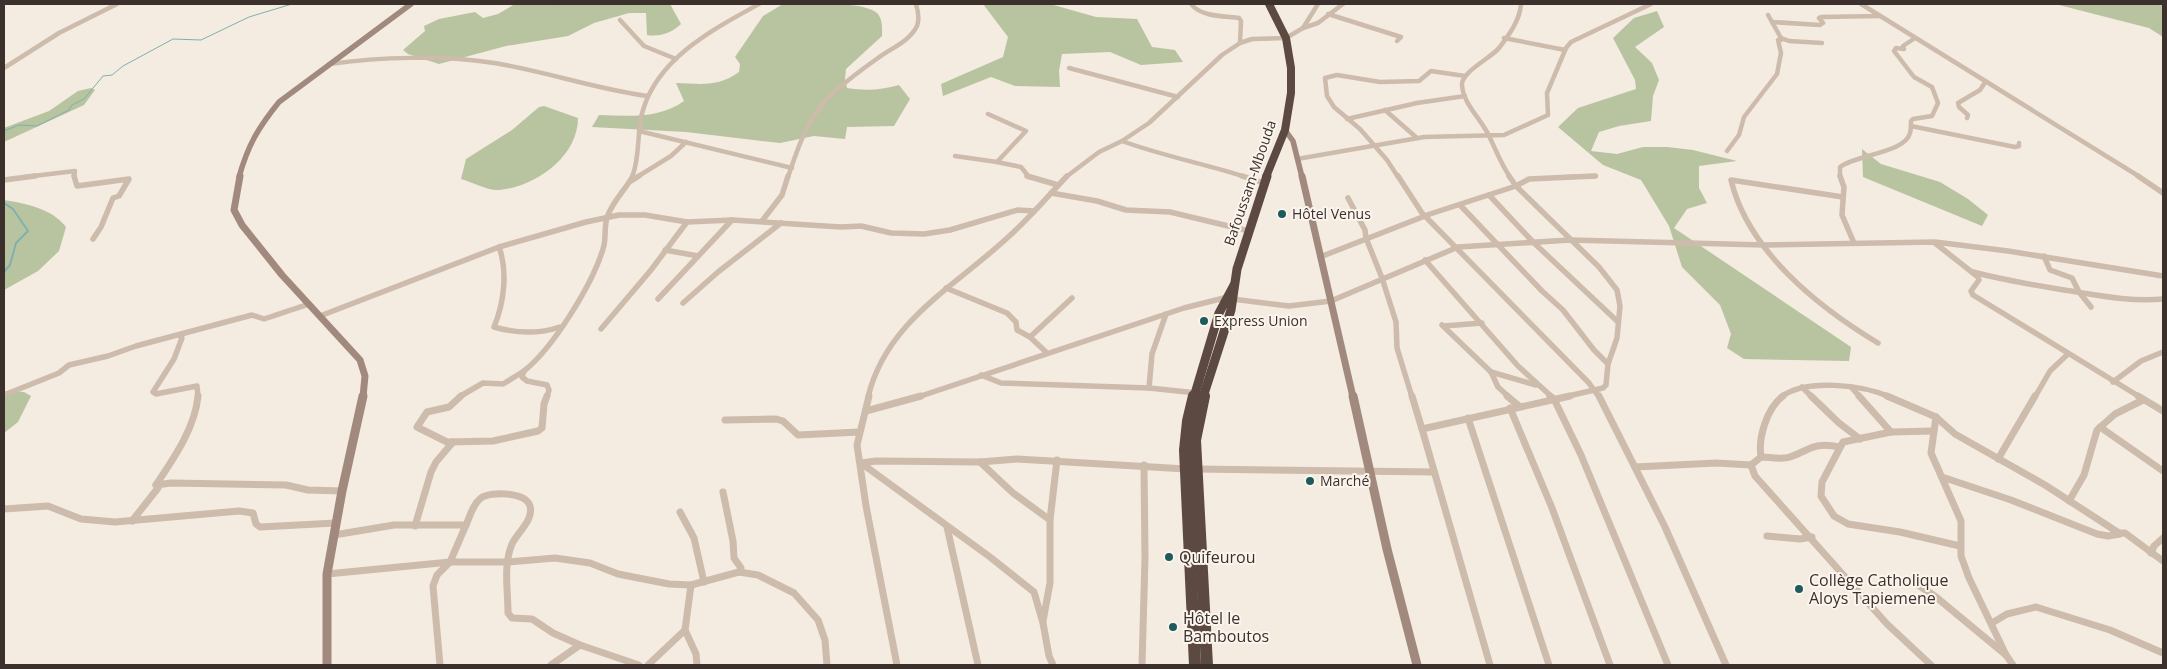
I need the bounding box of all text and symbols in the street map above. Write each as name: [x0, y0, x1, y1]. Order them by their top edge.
street label: Bafoussam-Mbouda: [1219, 118, 1280, 248]
place label: Hôtel Venus: [1292, 204, 1371, 223]
marker: Hôtel Venus: [1276, 208, 1288, 220]
place label: Express Union: [1214, 311, 1308, 330]
marker: Express Union: [1198, 315, 1210, 327]
place label: Marché: [1320, 471, 1369, 490]
marker: Marché: [1304, 475, 1316, 487]
place label: Quifeurou: [1179, 546, 1255, 568]
marker: Quifeurou: [1163, 551, 1175, 563]
place label: Collège Catholique Aloys Tapiemene: [1809, 569, 1948, 609]
marker: Collège Catholique Aloys Tapiemene: [1793, 583, 1805, 595]
place label: Hôtel le Bamboutos: [1183, 607, 1269, 647]
marker: Hôtel le Bamboutos: [1167, 621, 1179, 633]

